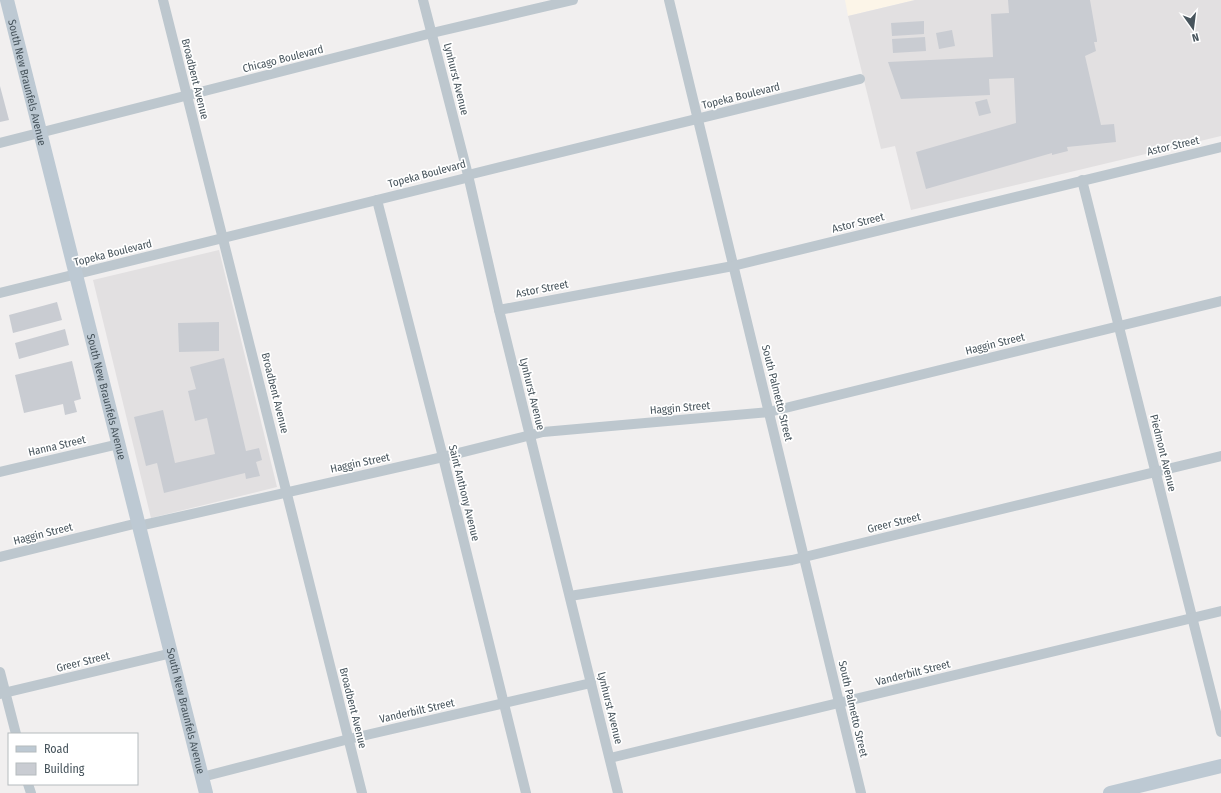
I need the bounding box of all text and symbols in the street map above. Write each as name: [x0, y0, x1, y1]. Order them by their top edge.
north arrow: [1173, 8, 1213, 48]
street label: South New Braunfels Avenue: [5, 18, 49, 147]
text: N: [1191, 30, 1200, 44]
street label: Broadbent Avenue: [179, 37, 211, 121]
street label: Lynhurst Avenue: [441, 42, 471, 116]
street label: Chicago Boulevard: [241, 43, 325, 75]
street label: Topeka Boulevard: [701, 80, 781, 112]
street label: Astor Street: [1146, 134, 1201, 158]
street label: Topeka Boulevard: [387, 157, 467, 191]
street label: Astor Street: [831, 210, 886, 236]
street label: Topeka Boulevard: [73, 237, 153, 269]
street label: Astor Street: [515, 277, 570, 300]
street label: Haggin Street: [964, 330, 1026, 358]
street label: South New Braunfels Avenue: [84, 332, 129, 461]
street label: South Palmetto Street: [759, 344, 795, 443]
street label: Broadbent Avenue: [259, 351, 291, 435]
street label: Lynhurst Avenue: [517, 357, 547, 431]
street label: Haggin Street: [649, 399, 711, 417]
street label: Piedmont Avenue: [1147, 413, 1179, 493]
street label: Hanna Street: [27, 433, 87, 459]
street label: Saint Anthony Avenue: [446, 444, 482, 542]
street label: Haggin Street: [329, 450, 391, 476]
street label: Greer Street: [866, 510, 922, 536]
street label: Haggin Street: [12, 520, 74, 548]
street label: South New Braunfels Avenue: [164, 646, 208, 775]
street label: Greer Street: [55, 649, 111, 675]
street label: Vanderbilt Street: [874, 657, 952, 689]
street label: South Palmetto Street: [836, 659, 871, 759]
street label: Broadbent Avenue: [337, 666, 369, 750]
street label: Lynhurst Avenue: [595, 671, 625, 745]
street label: Vanderbilt Street: [378, 696, 456, 726]
legend: [8, 733, 138, 785]
text: Road: [44, 742, 69, 756]
text: Building: [44, 762, 85, 776]

